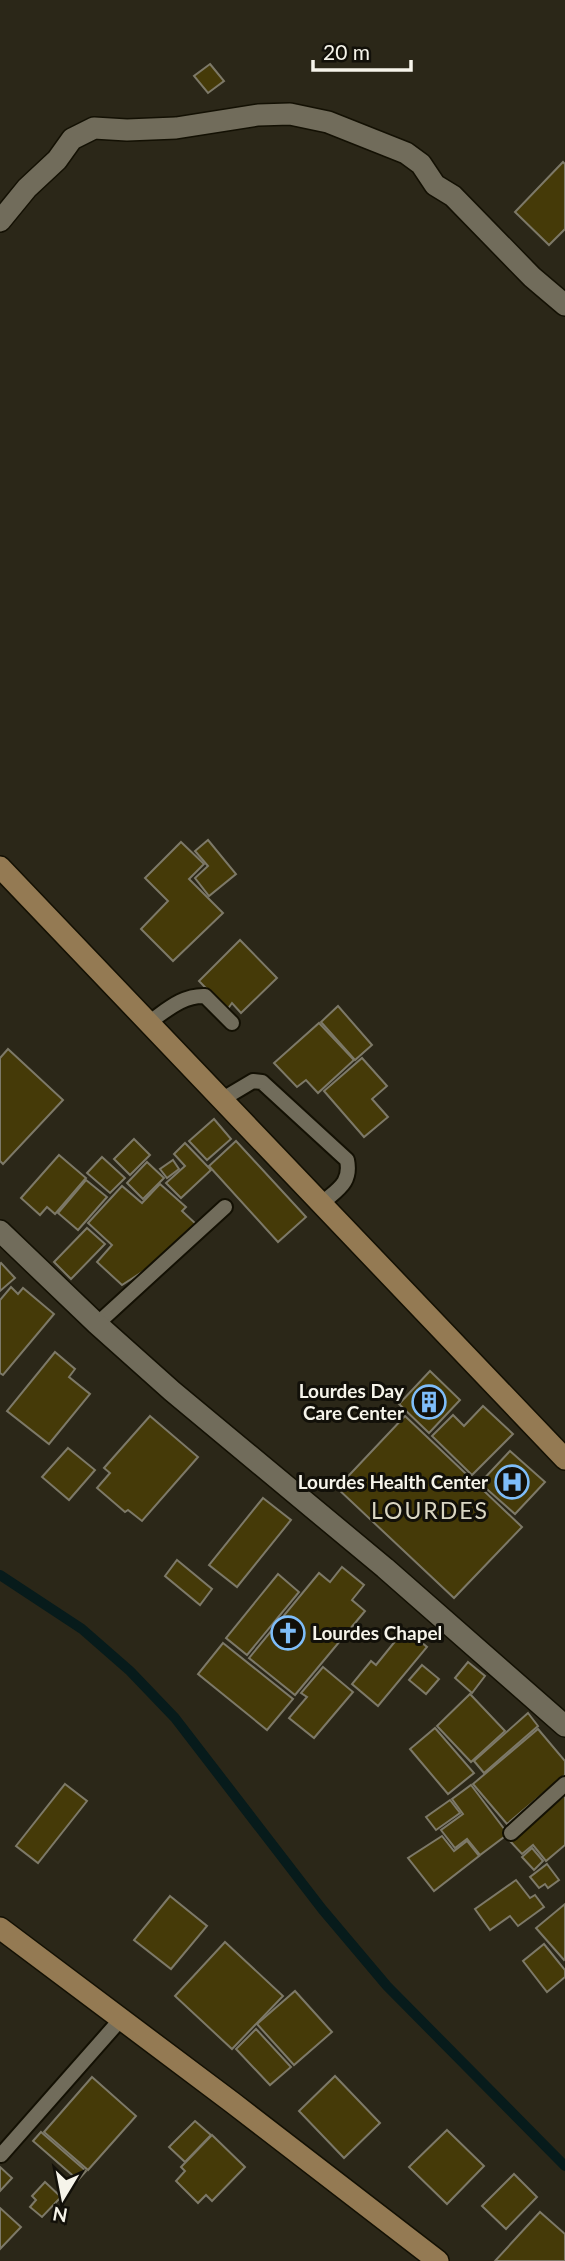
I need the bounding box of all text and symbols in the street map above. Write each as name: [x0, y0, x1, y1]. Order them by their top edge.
scale bar: [313, 28, 411, 72]
text: 20 m: [323, 39, 370, 64]
place label: Lourdes Day Care Center: [299, 1379, 405, 1424]
building icon: Lourdes Day Care Center: [410, 1383, 448, 1421]
hospital icon: Lourdes Health Center: [493, 1463, 531, 1501]
place label: Lourdes Health Center: [298, 1470, 489, 1493]
district label: LOURDES: [371, 1496, 489, 1524]
church icon: Lourdes Chapel: [269, 1614, 307, 1652]
place label: Lourdes Chapel: [312, 1621, 442, 1644]
north arrow: [28, 2163, 98, 2233]
text: N: [51, 2203, 69, 2228]

